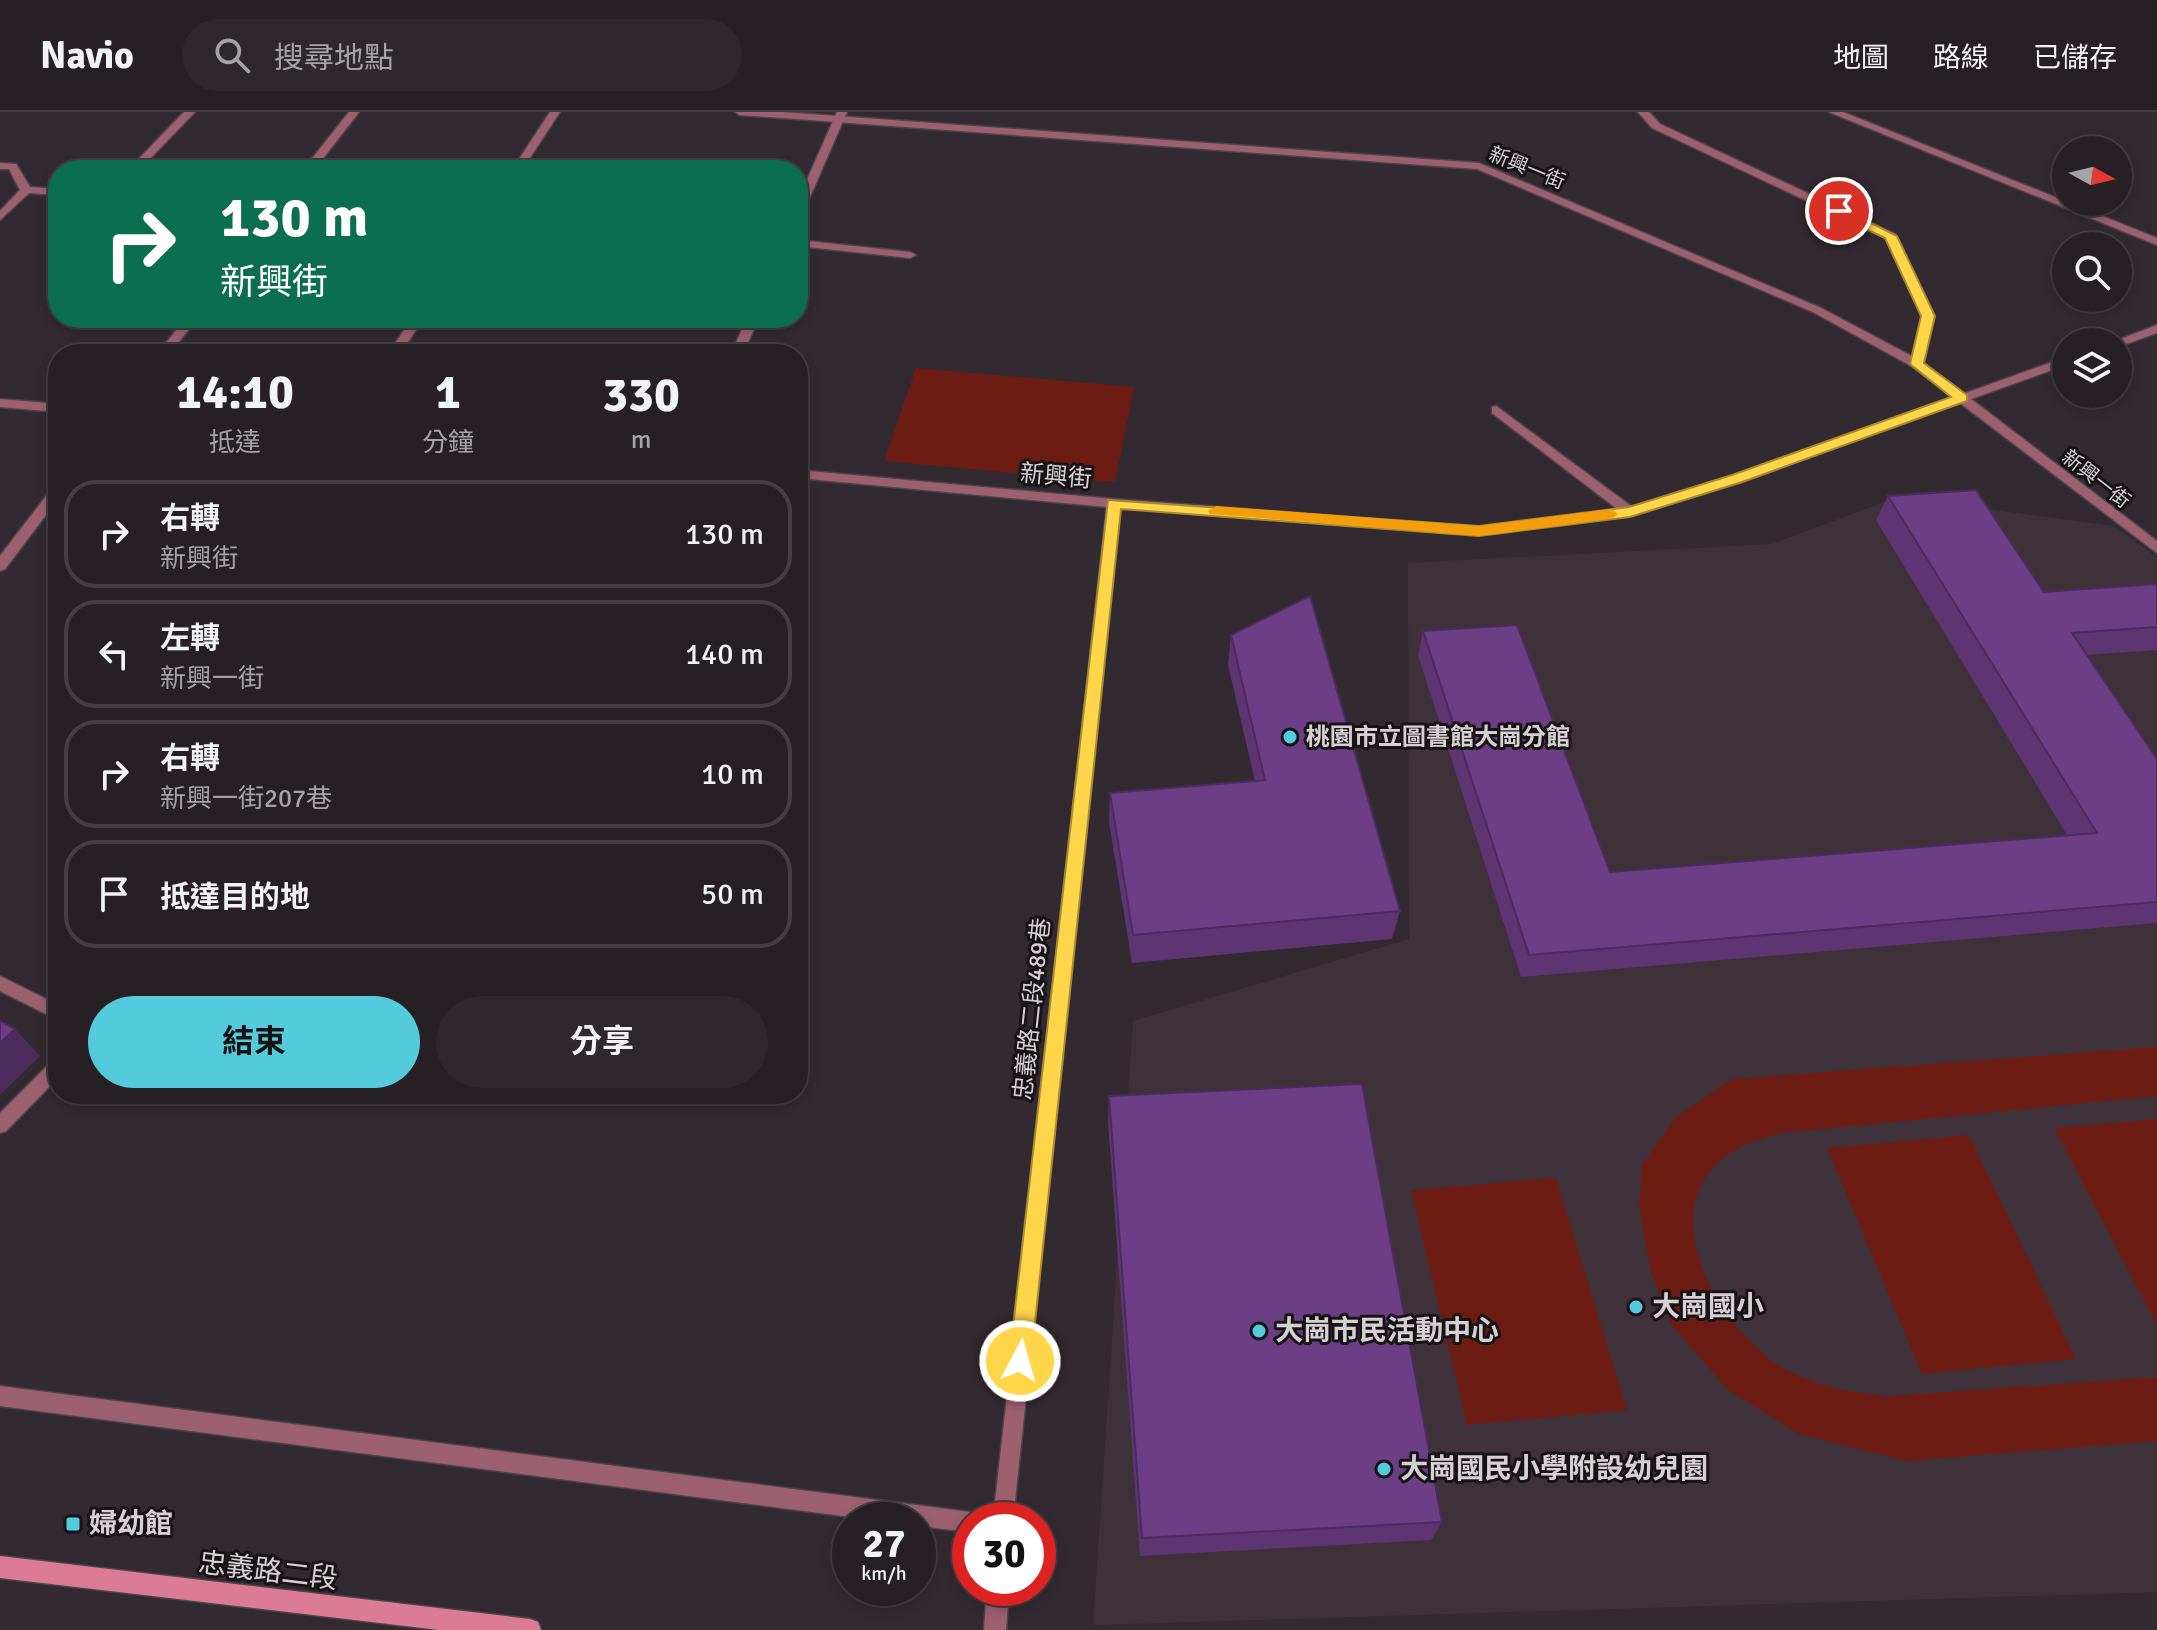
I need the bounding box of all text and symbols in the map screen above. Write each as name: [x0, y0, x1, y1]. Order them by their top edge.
search box: [182, 19, 742, 91]
text: Navio: [40, 32, 134, 79]
icon: search: [210, 33, 254, 77]
text: 搜尋地點: [274, 40, 394, 77]
text: 地圖: [1833, 41, 1889, 75]
text: 路線: [1933, 41, 1989, 75]
text: 已儲存: [2033, 41, 2117, 75]
north arrow: [2052, 136, 2132, 216]
map controls: [2052, 136, 2132, 408]
street label: 新興一街: [1485, 141, 1569, 195]
pin: [1805, 177, 1873, 245]
text: 130 m: [220, 183, 368, 252]
icon: arrive: [1817, 189, 1861, 233]
icon: right: [88, 192, 192, 296]
button: search: [2052, 232, 2132, 312]
text: 新興街: [220, 260, 328, 305]
button: layers: [2052, 328, 2132, 408]
text: 14:10: [176, 363, 294, 422]
text: 1: [435, 363, 461, 422]
text: 330: [602, 366, 680, 425]
text: m: [631, 424, 651, 456]
text: 抵達: [209, 427, 261, 459]
text: 分鐘: [422, 427, 474, 459]
street label: 新興一街: [2057, 445, 2135, 513]
street label: 新興街: [1019, 458, 1093, 494]
text: 右轉: [160, 500, 220, 537]
icon: right: [92, 512, 136, 556]
text: 130 m: [685, 516, 764, 553]
text: 新興街: [160, 543, 238, 575]
text: 左轉: [160, 620, 220, 657]
icon: left: [92, 632, 136, 676]
text: 140 m: [685, 636, 764, 673]
text: 新興一街: [160, 663, 264, 695]
place label: 桃園市立圖書館大崗分館: [1306, 722, 1570, 752]
marker: 桃園市立圖書館大崗分館: [1281, 728, 1299, 746]
text: 右轉: [160, 740, 220, 777]
icon: right: [92, 752, 136, 796]
text: 10 m: [701, 756, 764, 793]
text: 新興一街207巷: [160, 783, 332, 815]
icon: arrive: [92, 872, 136, 916]
text: 50 m: [701, 876, 764, 913]
text: 抵達目的地: [160, 879, 310, 916]
street label: 忠義路二段489巷: [1008, 916, 1056, 1102]
button: 結束: [88, 996, 420, 1088]
button: 分享: [436, 996, 768, 1088]
place label: 大崗國小: [1652, 1290, 1764, 1324]
marker: 大崗國小: [1627, 1298, 1645, 1316]
place label: 大崗市民活動中心: [1275, 1314, 1499, 1348]
position arrow: [978, 1319, 1062, 1403]
marker: 大崗市民活動中心: [1250, 1322, 1268, 1340]
place label: 大崗國民小學附設幼兒園: [1400, 1452, 1708, 1486]
marker: 大崗國民小學附設幼兒園: [1375, 1460, 1393, 1478]
speed limit sign: 30: [952, 1502, 1056, 1606]
place label: 婦幼館: [89, 1507, 173, 1541]
marker: 婦幼館: [64, 1515, 82, 1533]
text: 27: [862, 1519, 906, 1569]
street label: 忠義路二段: [196, 1546, 340, 1596]
text: km/h: [861, 1561, 907, 1586]

